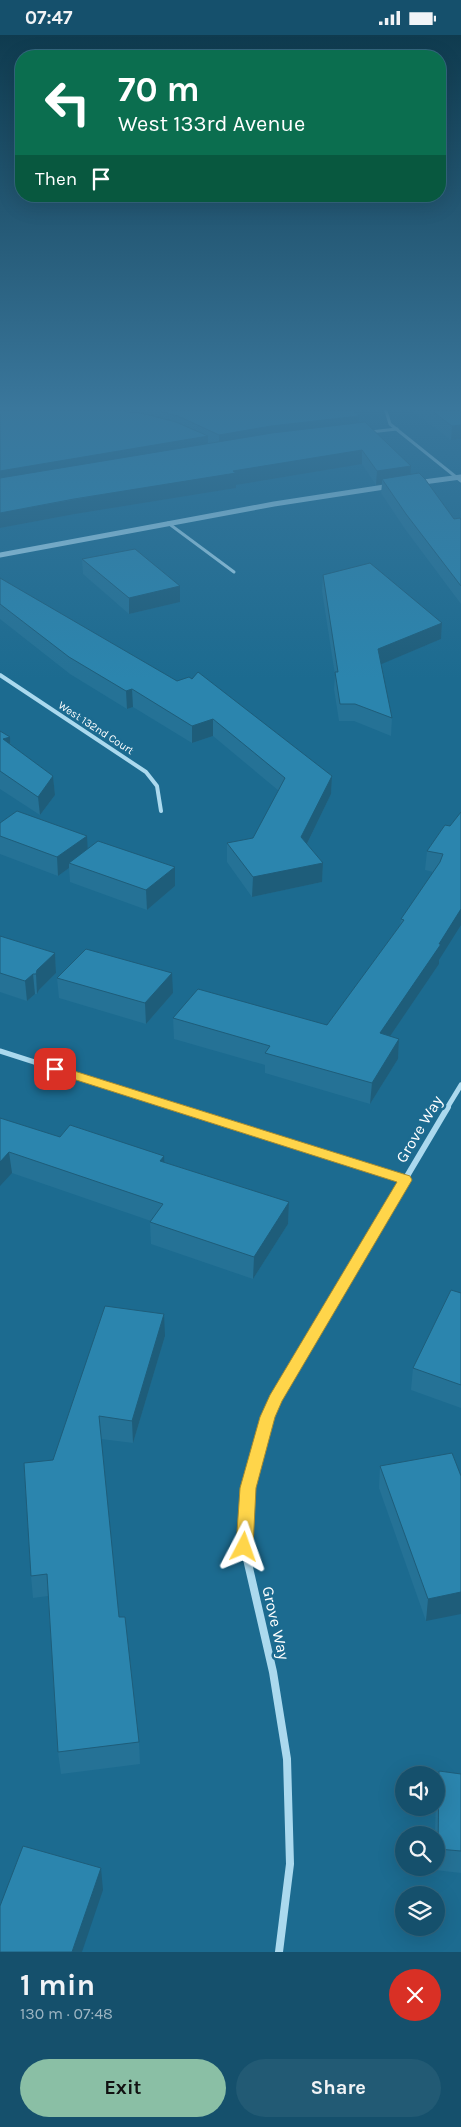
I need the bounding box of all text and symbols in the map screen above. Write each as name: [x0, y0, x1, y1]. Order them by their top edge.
text: 07:47: [25, 7, 72, 29]
text: 70 m: [118, 69, 200, 110]
icon: left: [35, 70, 100, 135]
text: West 133rd Avenue: [118, 111, 305, 137]
icon: arrive: [87, 165, 115, 193]
text: Then: [35, 168, 77, 190]
street label: West 132nd Court: [56, 699, 136, 757]
pin: [34, 1048, 76, 1090]
icon: arrive: [41, 1055, 69, 1083]
street label: Grove Way: [392, 1092, 447, 1166]
position arrow: [217, 1520, 269, 1572]
street label: Grove Way: [258, 1584, 294, 1662]
map controls: [395, 1766, 445, 1936]
button: sound: [395, 1766, 445, 1816]
button: search: [395, 1826, 445, 1876]
button: layers: [395, 1886, 445, 1936]
text: 1 min: [20, 1967, 95, 2003]
button: close: [389, 1969, 441, 2021]
text: 130 m · 07:48: [20, 2004, 113, 2023]
button: Exit: [20, 2059, 226, 2117]
button: Share: [236, 2059, 441, 2117]

